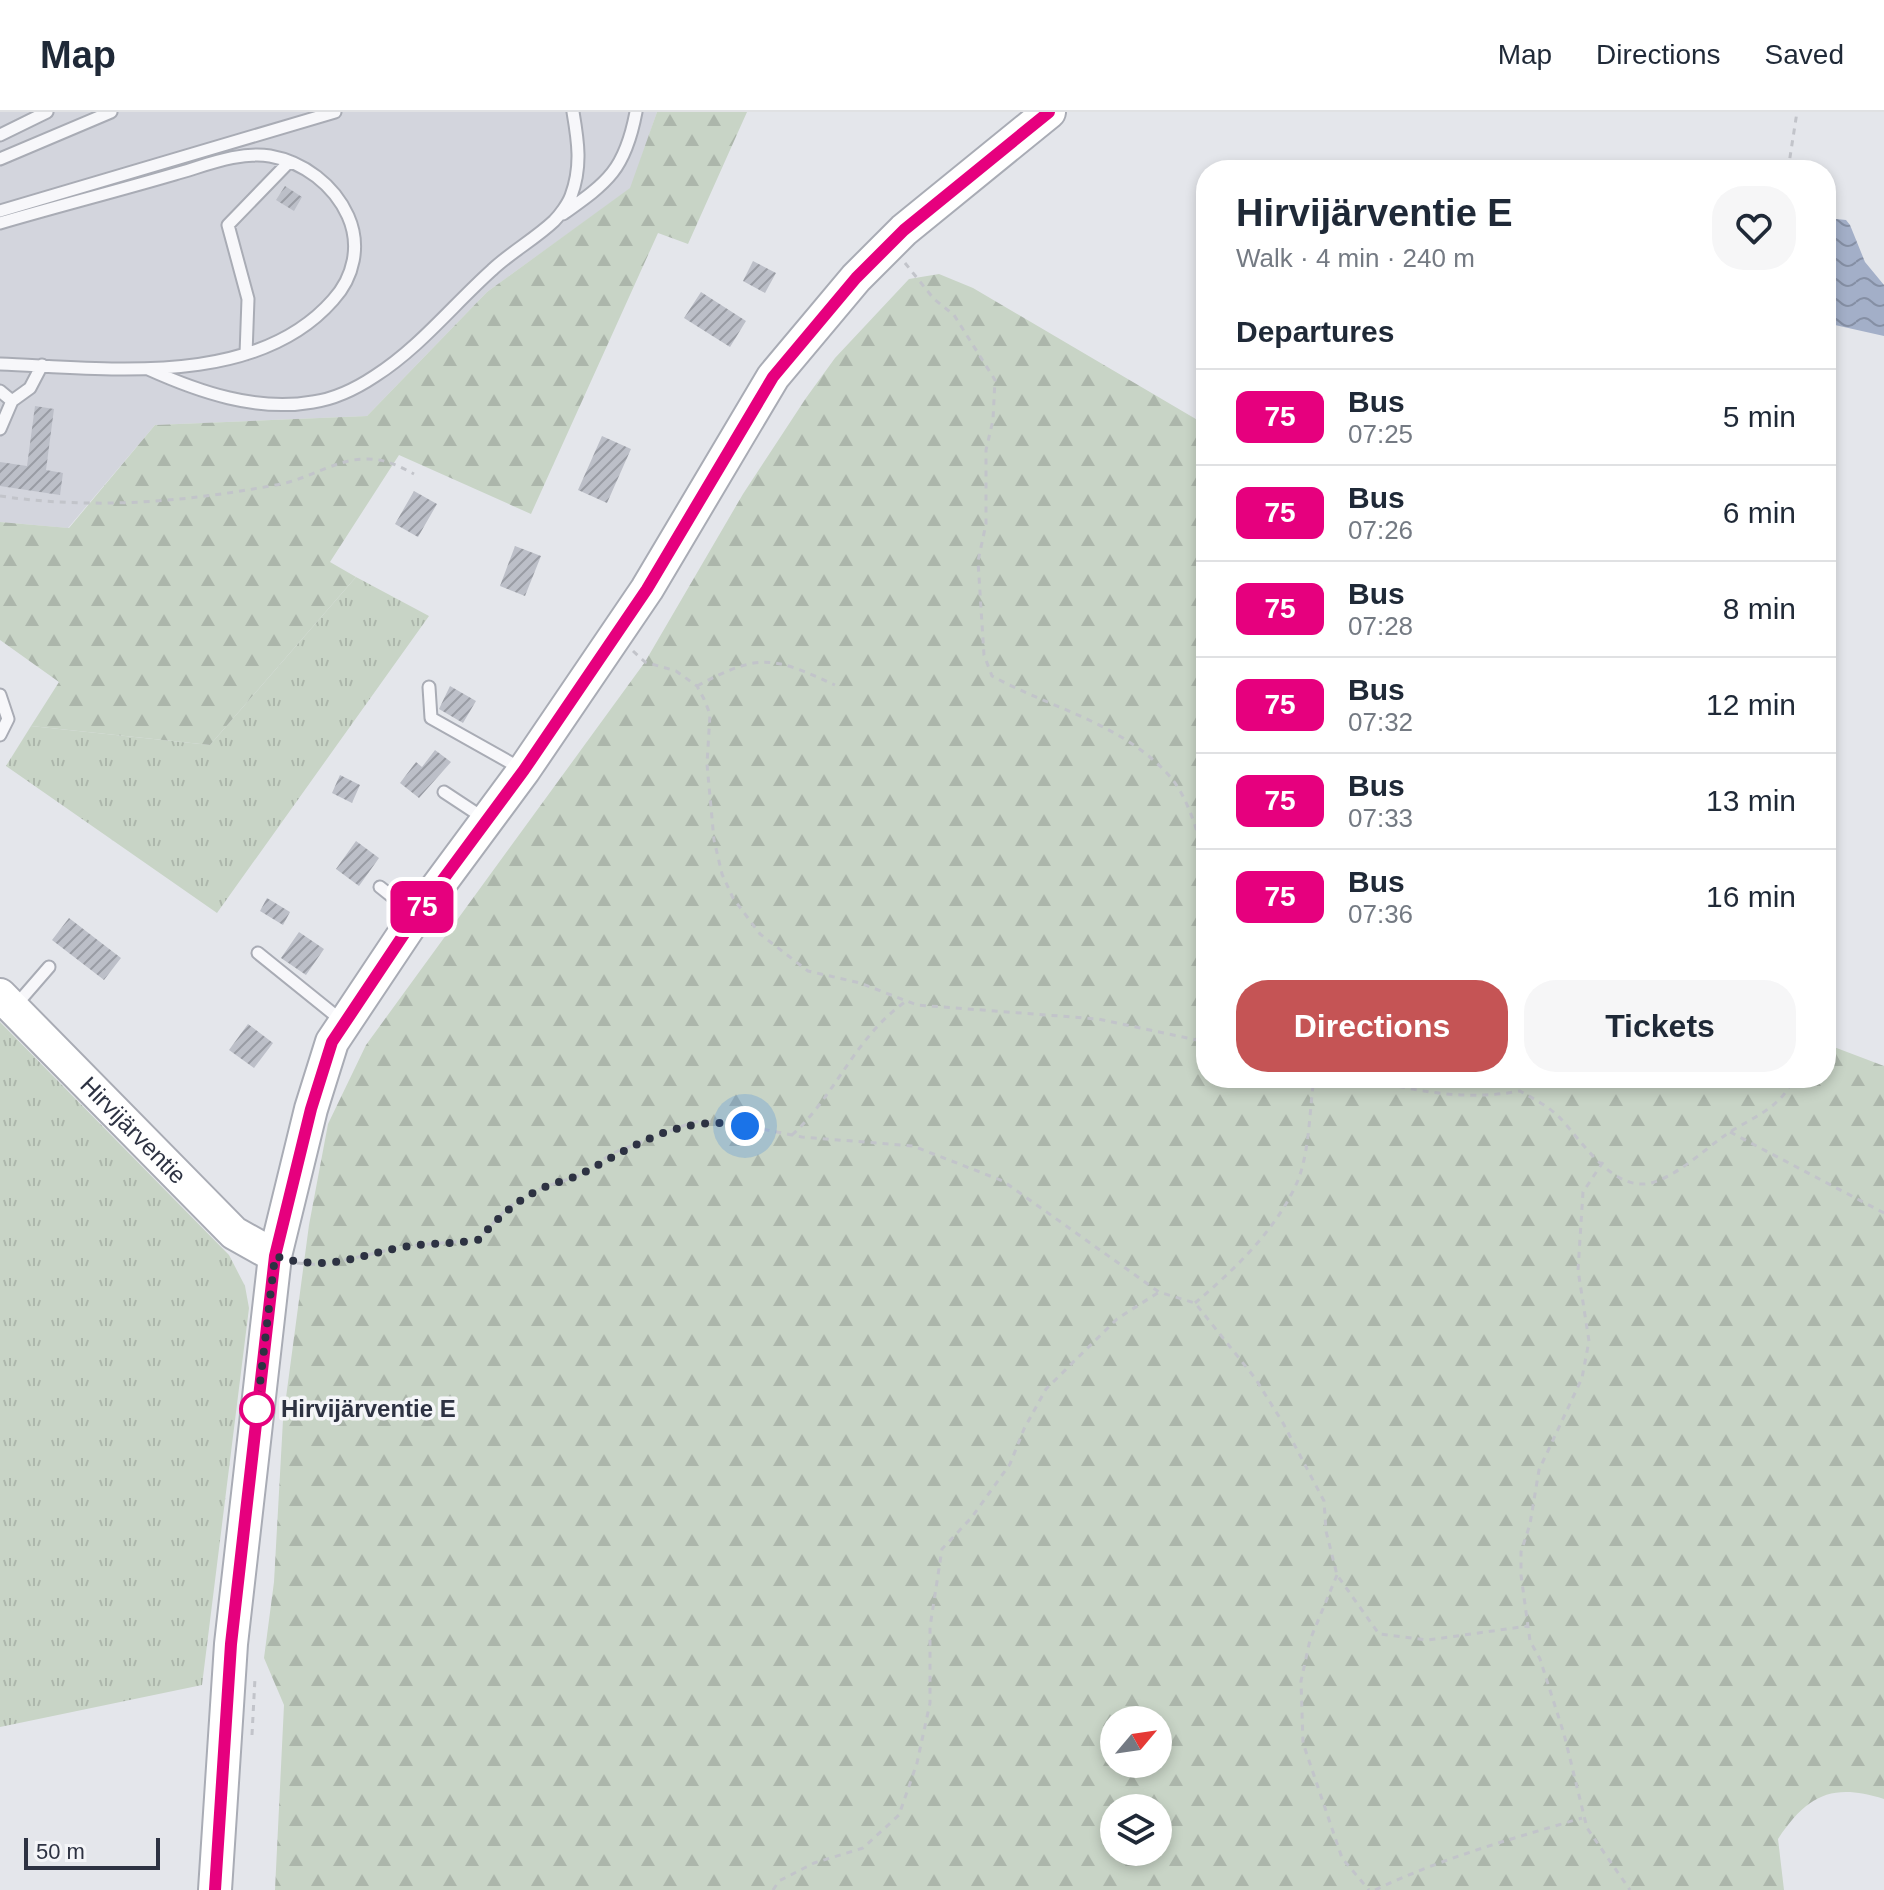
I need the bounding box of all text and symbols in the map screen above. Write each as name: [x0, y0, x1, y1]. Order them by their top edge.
text: Map: [40, 34, 116, 76]
text: Map: [1498, 39, 1552, 70]
text: Directions: [1596, 39, 1721, 70]
text: Saved: [1765, 39, 1844, 70]
button: heart: [1712, 186, 1796, 270]
text: Hirvijärventie E: [1236, 192, 1513, 234]
text: Walk · 4 min · 240 m: [1236, 243, 1475, 273]
text: Departures: [1236, 315, 1394, 348]
text: Bus: [1348, 385, 1405, 418]
text: 5 min: [1723, 400, 1796, 433]
text: 75: [1264, 401, 1296, 432]
text: 07:25: [1348, 419, 1413, 449]
text: Bus: [1348, 481, 1405, 514]
text: 6 min: [1723, 496, 1796, 529]
text: 75: [1264, 497, 1296, 528]
text: 07:26: [1348, 515, 1413, 545]
text: Bus: [1348, 577, 1405, 610]
text: 8 min: [1723, 592, 1796, 625]
text: 75: [1264, 593, 1296, 624]
text: 07:28: [1348, 611, 1413, 641]
text: Bus: [1348, 673, 1405, 706]
text: 12 min: [1706, 688, 1796, 721]
text: 75: [1264, 689, 1296, 720]
text: 07:32: [1348, 707, 1413, 737]
text: Bus: [1348, 769, 1405, 802]
text: 13 min: [1706, 784, 1796, 817]
text: 75: [1264, 785, 1296, 816]
text: 07:33: [1348, 803, 1413, 833]
text: Bus: [1348, 865, 1405, 898]
text: 16 min: [1706, 880, 1796, 913]
line badge: 75: [386, 881, 458, 933]
text: 75: [1264, 881, 1296, 912]
text: 75: [406, 891, 438, 922]
text: 07:36: [1348, 899, 1413, 929]
button: Directions: [1236, 980, 1508, 1072]
button: Tickets: [1524, 980, 1796, 1072]
street label: Hirvijärventie: [75, 1071, 192, 1189]
your location: [725, 1106, 765, 1146]
marker: Hirvijärventie E: [240, 1392, 274, 1426]
place label: Hirvijärventie E: [281, 1395, 456, 1422]
north arrow: [1100, 1706, 1172, 1778]
map controls: [1100, 1706, 1172, 1866]
button: layers: [1100, 1794, 1172, 1866]
scale bar: [24, 1834, 160, 1870]
text: 50 m: [36, 1839, 85, 1864]

